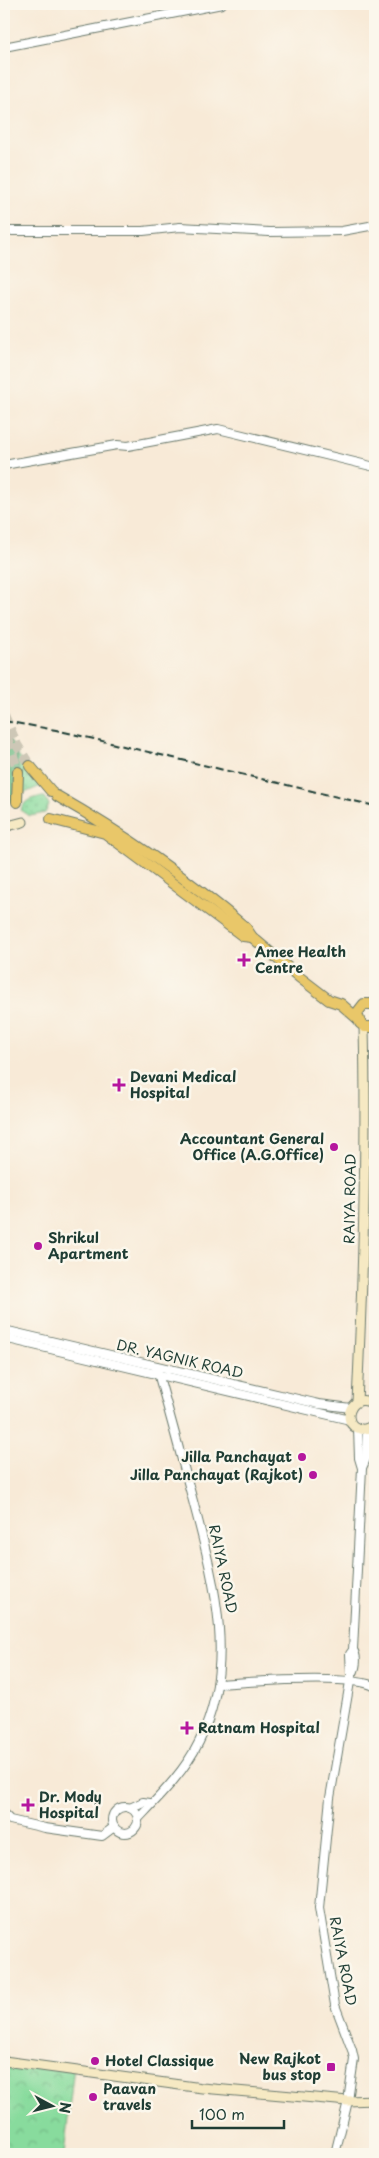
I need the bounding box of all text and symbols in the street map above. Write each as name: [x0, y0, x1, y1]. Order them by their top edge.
place label: Amee Health Centre: [255, 941, 346, 978]
marker: Amee Health Centre: [237, 953, 251, 967]
place label: Devani Medical Hospital: [130, 1066, 236, 1103]
marker: Devani Medical Hospital: [112, 1078, 126, 1092]
place label: Accountant General Office (A.G.Office): [180, 1128, 324, 1165]
marker: Accountant General Office (A.G.Office): [328, 1141, 340, 1153]
street label: RAIYA ROAD: [338, 1154, 361, 1244]
place label: Shrikul Apartment: [48, 1227, 129, 1264]
marker: Shrikul Apartment: [32, 1240, 44, 1252]
street label: DR. YAGNIK ROAD: [115, 1334, 246, 1383]
place label: Jilla Panchayat: [181, 1446, 292, 1467]
marker: Jilla Panchayat: [296, 1451, 308, 1463]
place label: Jilla Panchayat (Rajkot): [130, 1464, 303, 1485]
marker: Jilla Panchayat (Rajkot): [307, 1469, 319, 1481]
street label: RAIYA ROAD: [204, 1522, 243, 1615]
place label: Ratnam Hospital: [198, 1717, 320, 1738]
marker: Ratnam Hospital: [180, 1721, 194, 1735]
place label: Dr. Mody Hospital: [39, 1786, 102, 1823]
marker: Dr. Mody Hospital: [21, 1798, 35, 1812]
street label: RAIYA ROAD: [325, 1914, 362, 2007]
place label: New Rajkot bus stop: [239, 2048, 321, 2085]
place label: Hotel Classique: [105, 2050, 214, 2071]
marker: Hotel Classique: [89, 2055, 101, 2067]
marker: New Rajkot bus stop: [325, 2061, 337, 2073]
place label: Paavan travels: [103, 2078, 156, 2115]
north arrow: [28, 2080, 78, 2130]
marker: Paavan travels: [87, 2091, 99, 2103]
scale bar: [192, 2098, 284, 2130]
text: N: [54, 2101, 76, 2114]
text: 100 m: [199, 2102, 245, 2125]

